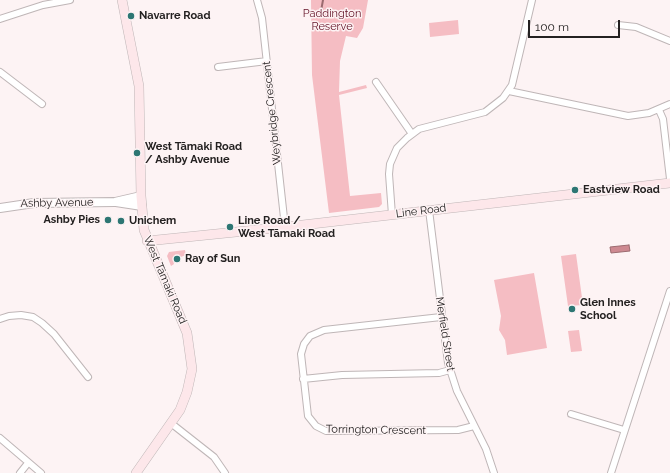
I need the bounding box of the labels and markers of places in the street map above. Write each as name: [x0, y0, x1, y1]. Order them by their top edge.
place label: Navarre Road: [139, 9, 210, 23]
marker: Navarre Road: [126, 11, 136, 21]
place label: West Tāmaki Road / Ashby Avenue: [145, 140, 242, 166]
marker: West Tāmaki Road / Ashby Avenue: [132, 148, 142, 158]
place label: Eastview Road: [583, 183, 660, 197]
marker: Eastview Road: [570, 185, 580, 195]
place label: Ashby Pies: [43, 213, 100, 227]
place label: Unichem: [129, 214, 176, 228]
place label: Line Road / West Tāmaki Road: [238, 214, 335, 240]
marker: Ashby Pies: [103, 215, 113, 225]
marker: Unichem: [116, 216, 126, 226]
marker: Line Road / West Tāmaki Road: [225, 222, 235, 232]
place label: Ray of Sun: [185, 252, 240, 266]
marker: Ray of Sun: [172, 254, 182, 264]
place label: Glen Innes School: [580, 296, 636, 322]
marker: Glen Innes School: [567, 304, 577, 314]

